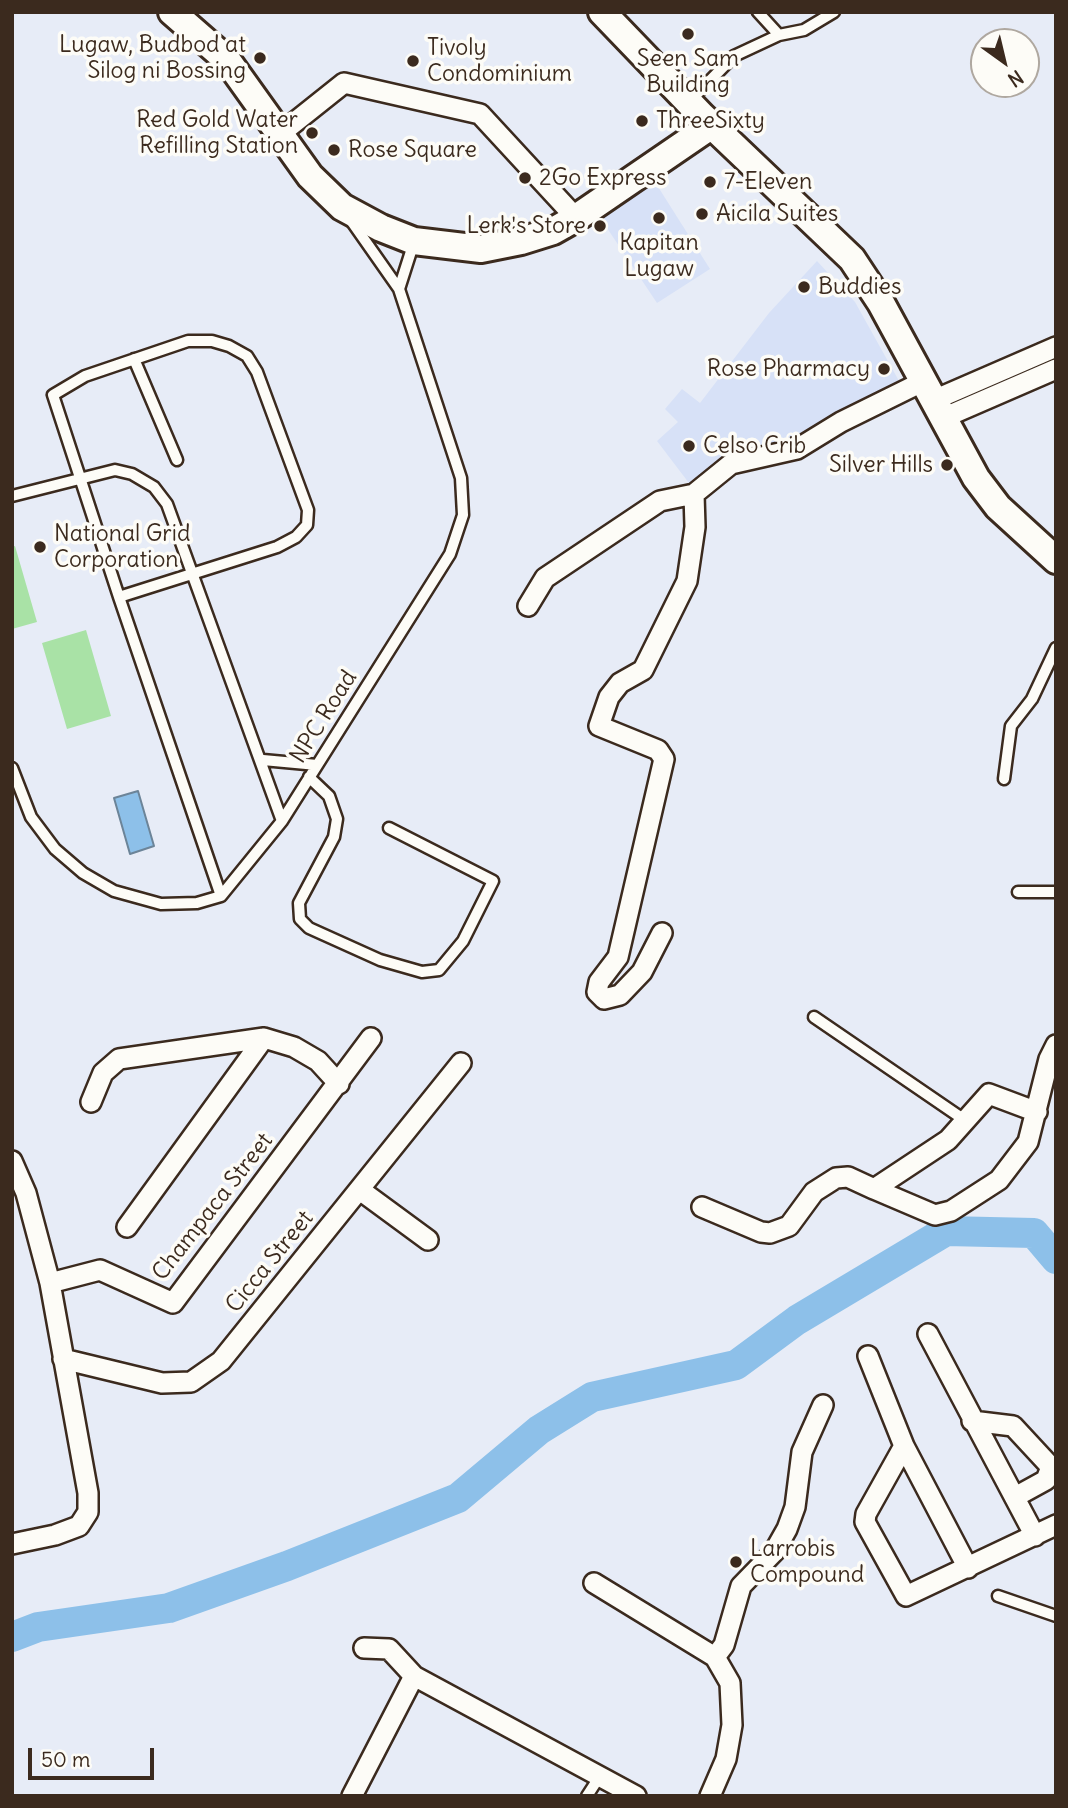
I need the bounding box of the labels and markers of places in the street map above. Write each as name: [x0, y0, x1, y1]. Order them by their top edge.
marker: Seen Sam Building: [680, 26, 696, 42]
place label: Lugaw, Budbod at Silog ni Bossing: [59, 31, 246, 85]
place label: Tivoly Condominium: [427, 34, 572, 88]
place label: Seen Sam Building: [637, 45, 739, 99]
marker: Lugaw, Budbod at Silog ni Bossing: [252, 50, 268, 66]
marker: Tivoly Condominium: [405, 53, 421, 69]
place label: Red Gold Water Refilling Station: [136, 106, 298, 160]
place label: ThreeSixty: [656, 107, 765, 135]
marker: ThreeSixty: [634, 113, 650, 129]
marker: Red Gold Water Refilling Station: [304, 125, 320, 141]
place label: Rose Square: [348, 136, 477, 164]
marker: Rose Square: [326, 142, 342, 158]
place label: 2Go Express: [539, 164, 666, 192]
place label: 7-Eleven: [724, 168, 812, 196]
marker: 2Go Express: [517, 170, 533, 186]
marker: 7-Eleven: [702, 174, 718, 190]
place label: Aicila Suites: [716, 200, 838, 228]
marker: Aicila Suites: [694, 206, 710, 222]
marker: Kapitan Lugaw: [651, 210, 667, 226]
place label: Lerk's Store: [467, 212, 586, 240]
marker: Lerk's Store: [592, 218, 608, 234]
place label: Kapitan Lugaw: [619, 229, 699, 283]
place label: Buddies: [818, 273, 901, 301]
marker: Buddies: [796, 279, 812, 295]
place label: Rose Pharmacy: [707, 355, 870, 383]
marker: Rose Pharmacy: [876, 361, 892, 377]
place label: Celso Crib: [703, 432, 806, 460]
marker: Celso Crib: [681, 438, 697, 454]
place label: Silver Hills: [829, 451, 933, 479]
marker: Silver Hills: [939, 457, 955, 473]
place label: National Grid Corporation: [54, 520, 190, 574]
marker: National Grid Corporation: [32, 539, 48, 555]
place label: Larrobis Compound: [750, 1535, 864, 1589]
marker: Larrobis Compound: [728, 1554, 744, 1570]

